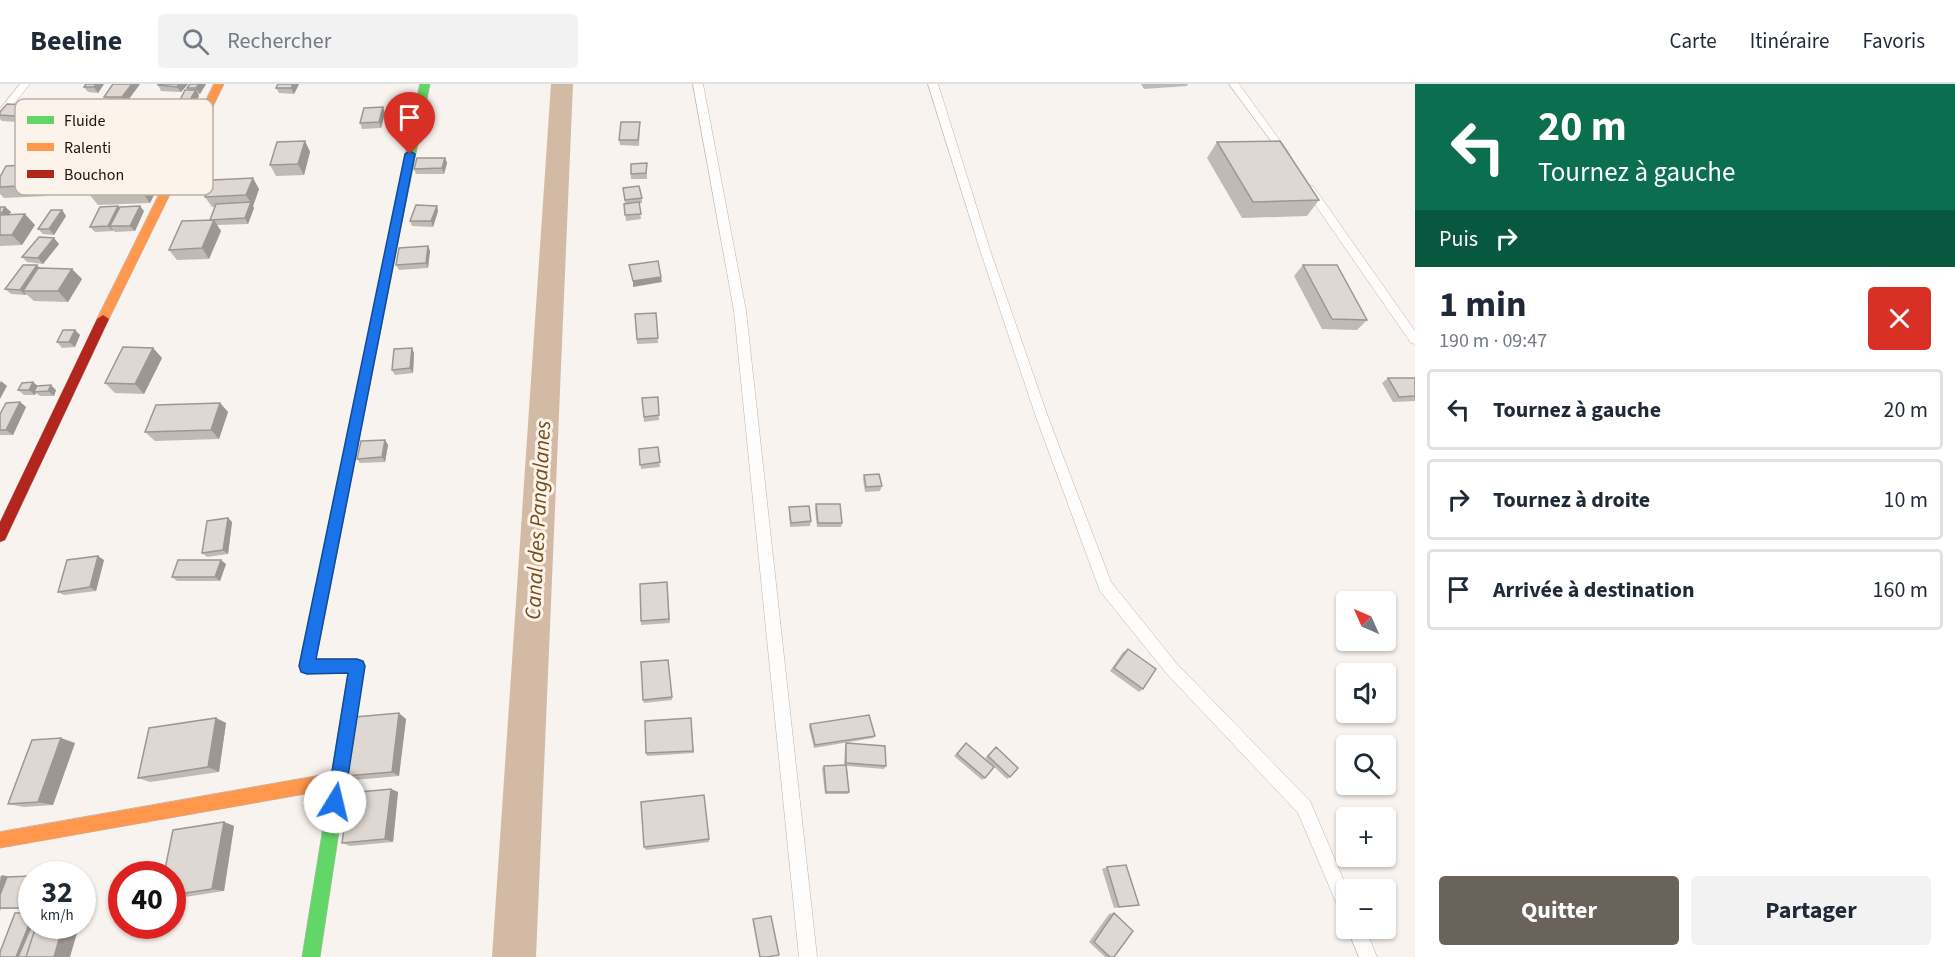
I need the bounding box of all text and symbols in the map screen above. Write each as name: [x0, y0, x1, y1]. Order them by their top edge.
search box: [158, 14, 578, 68]
text: Beeline: [30, 21, 122, 61]
icon: search: [179, 25, 212, 58]
text: Rechercher: [227, 25, 331, 57]
text: Carte: [1670, 26, 1717, 56]
text: Itinéraire: [1750, 26, 1829, 56]
text: Favoris: [1862, 26, 1925, 56]
pin: [384, 92, 435, 154]
text: 20 m: [1538, 97, 1627, 157]
legend: [15, 99, 213, 195]
icon: arrive: [393, 101, 426, 134]
icon: left: [1439, 108, 1517, 186]
text: Fluide: [64, 110, 106, 132]
text: Ralenti: [64, 137, 111, 159]
text: Tournez à gauche: [1538, 153, 1735, 192]
text: Bouchon: [64, 164, 124, 186]
icon: right: [1490, 222, 1523, 255]
text: Puis: [1439, 223, 1478, 255]
text: 1 min: [1439, 279, 1527, 330]
button: close: [1868, 287, 1931, 350]
text: 190 m · 09:47: [1439, 327, 1547, 355]
icon: left: [1442, 393, 1475, 426]
text: Tournez à gauche: [1493, 394, 1661, 426]
text: 20 m: [1883, 394, 1928, 426]
water label: Canal des Pangalanes: [517, 419, 559, 620]
icon: right: [1442, 483, 1475, 516]
text: Tournez à droite: [1493, 484, 1650, 516]
text: 10 m: [1883, 484, 1928, 516]
icon: arrive: [1442, 573, 1475, 606]
text: Arrivée à destination: [1493, 574, 1695, 606]
text: 160 m: [1873, 574, 1928, 606]
north arrow: [1336, 591, 1396, 651]
map controls: [1336, 591, 1396, 939]
button: sound: [1336, 663, 1396, 723]
button: search: [1336, 735, 1396, 795]
position arrow: [303, 770, 367, 834]
button: +: [1336, 807, 1396, 867]
speed limit sign: 40: [108, 861, 186, 939]
text: 32: [41, 871, 73, 914]
button: Quitter: [1439, 876, 1679, 945]
button: Partager: [1691, 876, 1931, 945]
button: −: [1336, 879, 1396, 939]
text: km/h: [40, 905, 74, 926]

